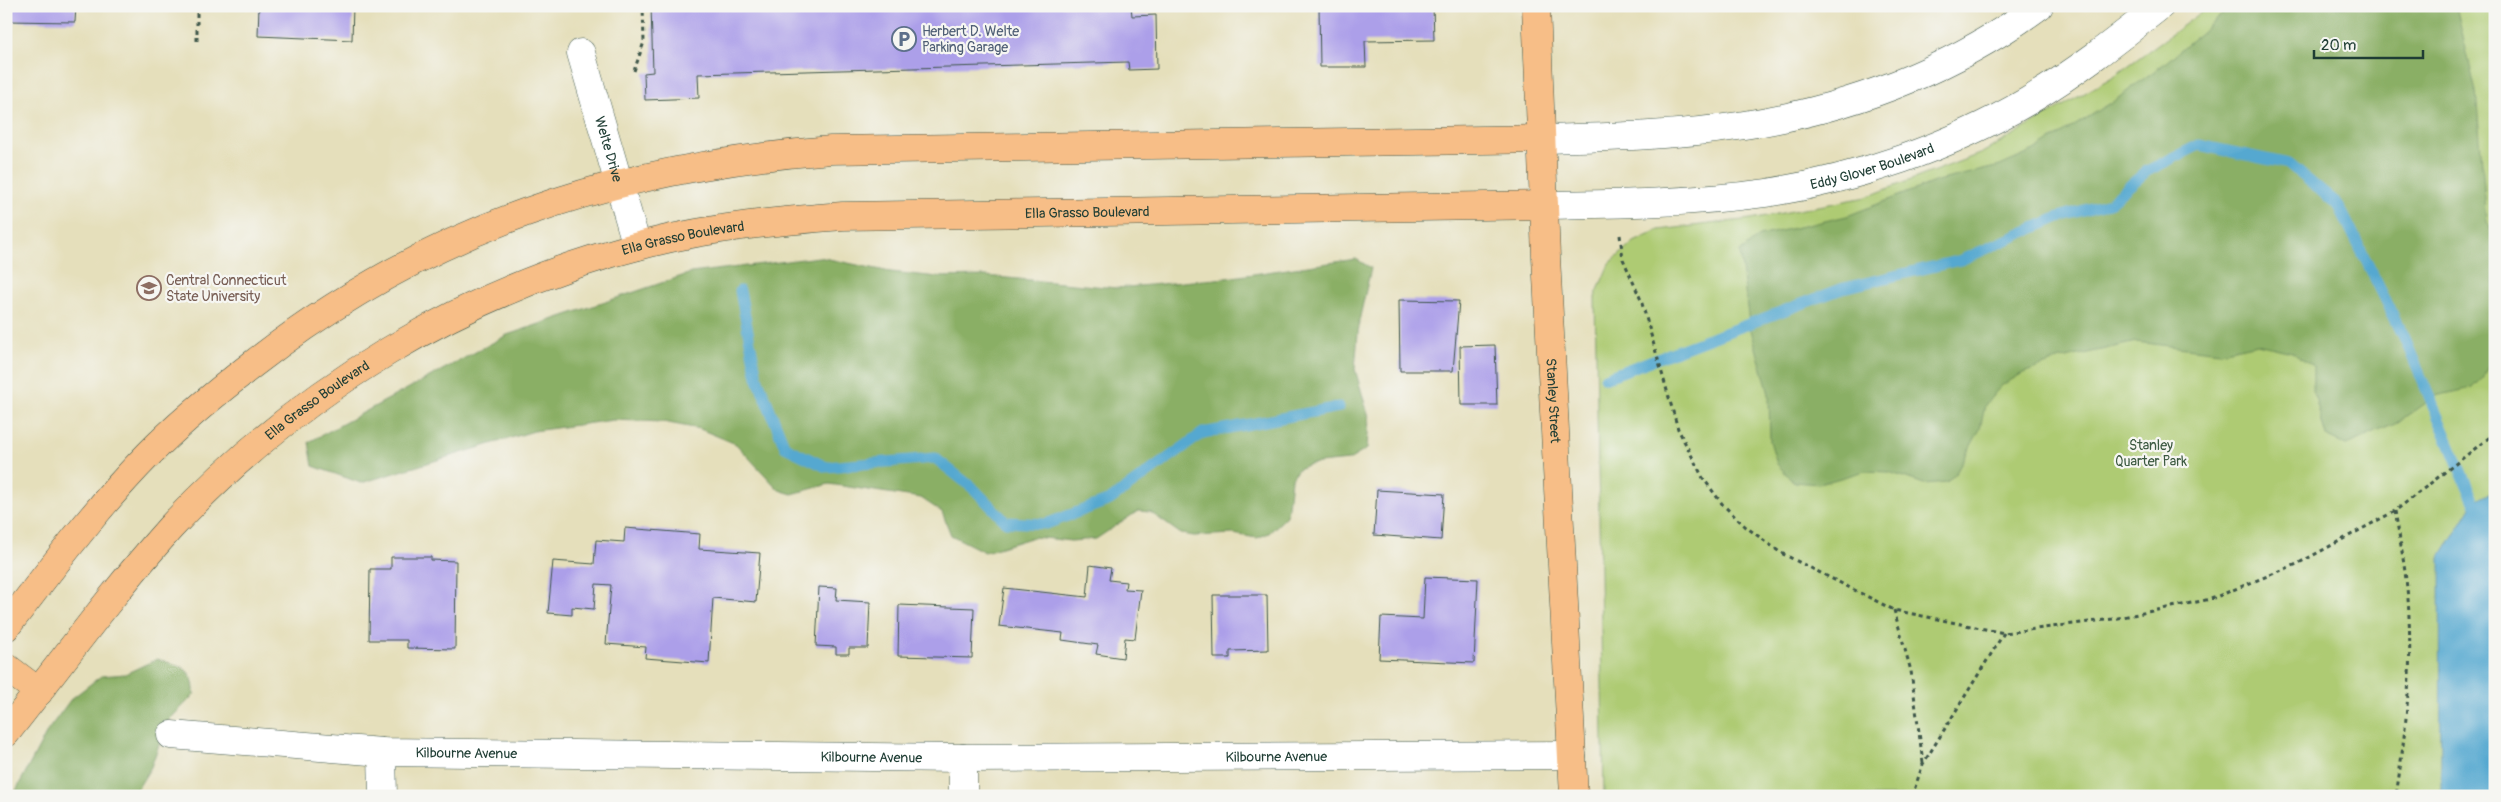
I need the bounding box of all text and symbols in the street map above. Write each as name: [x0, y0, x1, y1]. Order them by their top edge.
place label: Herbert D. Welte Parking Garage: [922, 23, 1019, 56]
parking icon: Herbert D. Welte Parking Garage: [891, 26, 917, 52]
scale bar: [2314, 28, 2422, 60]
text: 20 m: [2321, 36, 2356, 55]
street label: Welte Drive: [591, 114, 626, 184]
street label: Eddy Glover Boulevard: [1809, 140, 1937, 193]
street label: Ella Grasso Boulevard: [1025, 203, 1150, 222]
street label: Ella Grasso Boulevard: [620, 218, 745, 259]
place label: Central Connecticut State University: [166, 272, 287, 305]
school or university icon: Central Connecticut State University: [136, 275, 162, 301]
street label: Ella Grasso Boulevard: [262, 357, 373, 444]
street label: Stanley Street: [1542, 358, 1564, 444]
park label: Stanley Quarter Park: [2115, 437, 2187, 470]
street label: Kilbourne Avenue: [415, 744, 517, 762]
street label: Kilbourne Avenue: [1225, 748, 1327, 766]
street label: Kilbourne Avenue: [820, 749, 922, 767]

